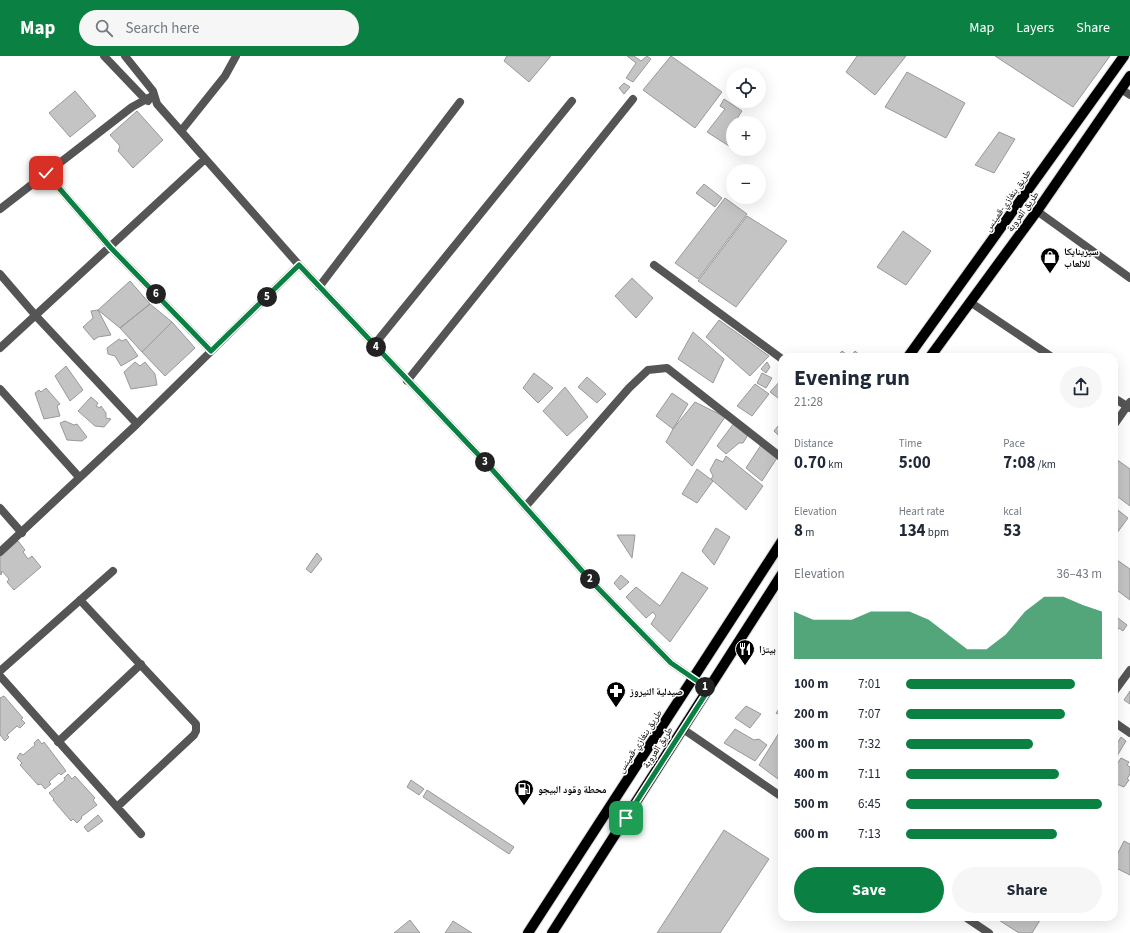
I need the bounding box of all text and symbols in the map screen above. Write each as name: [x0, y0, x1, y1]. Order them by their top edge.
search box: [79, 10, 359, 46]
text: Map: [20, 15, 55, 42]
icon: search: [93, 17, 115, 39]
text: Search here: [125, 18, 199, 39]
text: Map: [969, 18, 994, 38]
text: Layers: [1016, 18, 1054, 38]
text: Share: [1076, 18, 1110, 38]
map controls: [726, 68, 766, 204]
button: locate: [726, 68, 766, 108]
button: +: [726, 116, 766, 156]
pin: [29, 156, 63, 190]
icon: check: [35, 162, 57, 184]
button: −: [726, 164, 766, 204]
street label: طريق بنغازي-قمينس: [981, 166, 1035, 235]
street label: طريق العروبة: [1003, 188, 1043, 235]
place label: سيرينايكا للالعاب: [1064, 245, 1099, 271]
shop icon: سيرينايكا للالعاب: [1039, 246, 1061, 274]
pin: 6: [146, 284, 166, 304]
text: 6: [153, 286, 159, 301]
pin: 5: [257, 287, 277, 307]
text: 5: [264, 289, 270, 304]
pin: 4: [366, 337, 386, 357]
text: 4: [373, 339, 379, 354]
text: Evening run: [794, 362, 910, 394]
button: share: [1060, 366, 1102, 408]
text: 21:28: [794, 393, 823, 411]
text: Distance: [794, 436, 833, 451]
text: Time: [899, 436, 922, 451]
text: Pace: [1003, 436, 1025, 451]
text: 0.70: [794, 451, 826, 475]
text: 5:00: [899, 451, 931, 475]
text: 7:08: [1003, 451, 1035, 475]
pin: 3: [475, 452, 495, 472]
text: 3: [482, 454, 488, 469]
text: km: [826, 457, 843, 472]
text: /km: [1035, 457, 1056, 472]
text: Elevation: [794, 504, 837, 519]
text: Heart rate: [899, 504, 944, 519]
text: kcal: [1003, 504, 1022, 519]
text: 8: [794, 519, 803, 543]
text: 134: [899, 519, 926, 543]
text: 53: [1003, 519, 1021, 543]
text: m: [803, 525, 814, 540]
text: bpm: [926, 525, 949, 540]
text: Elevation: [794, 565, 845, 583]
text: 36–43 m: [1057, 565, 1102, 583]
pin: 2: [580, 569, 600, 589]
text: 2: [587, 571, 593, 586]
restaurant icon: بيتزا: [734, 638, 756, 666]
place label: بيتزا: [759, 643, 776, 657]
text: 100 m: [794, 675, 828, 693]
text: 7:01: [858, 675, 881, 693]
pin: 1: [695, 677, 715, 697]
text: 1: [702, 679, 708, 694]
pharmacy icon: صيدلية النيروز: [605, 680, 627, 708]
place label: صيدلية النيروز: [629, 685, 683, 699]
text: 200 m: [794, 705, 828, 723]
text: 7:07: [858, 705, 881, 723]
street label: طريق بنغازي-قمينس: [614, 707, 666, 776]
street label: طريق العروبة: [639, 724, 677, 771]
text: 300 m: [794, 735, 828, 753]
text: 7:32: [858, 735, 881, 753]
text: 400 m: [794, 765, 828, 783]
text: 7:11: [858, 765, 881, 783]
fuel station icon: محطة وقود البيجو: [513, 778, 535, 806]
place label: محطة وقود البيجو: [538, 783, 607, 797]
text: 500 m: [794, 795, 828, 813]
text: 6:45: [858, 795, 881, 813]
pin: [609, 801, 643, 835]
icon: arrive: [615, 807, 637, 829]
text: 600 m: [794, 825, 828, 843]
text: 7:13: [858, 825, 881, 843]
button: Save: [794, 867, 944, 913]
button: Share: [952, 867, 1102, 913]

